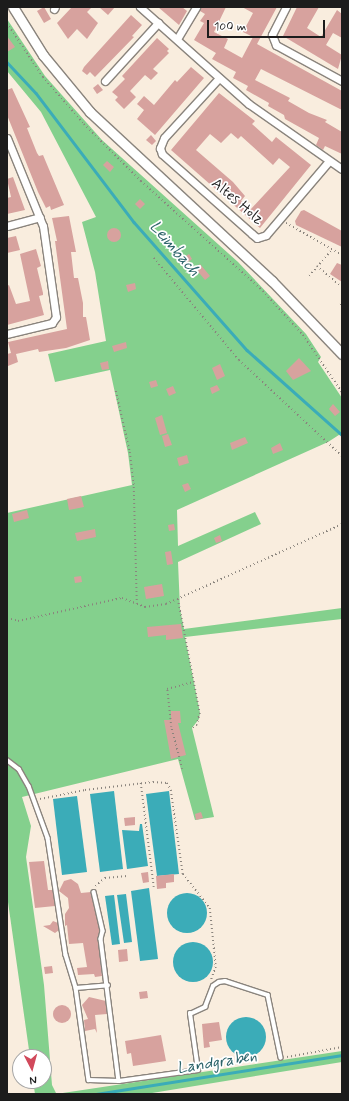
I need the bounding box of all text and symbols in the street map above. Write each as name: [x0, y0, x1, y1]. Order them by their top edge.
scale bar: [209, 12, 327, 38]
text: 100 m: [214, 19, 246, 35]
street label: Altes Holz: [207, 175, 267, 229]
water label: Leimbach: [145, 217, 203, 281]
water label: Landgraben: [176, 1047, 258, 1079]
north arrow: [12, 1049, 52, 1089]
text: N: [29, 1073, 38, 1087]

